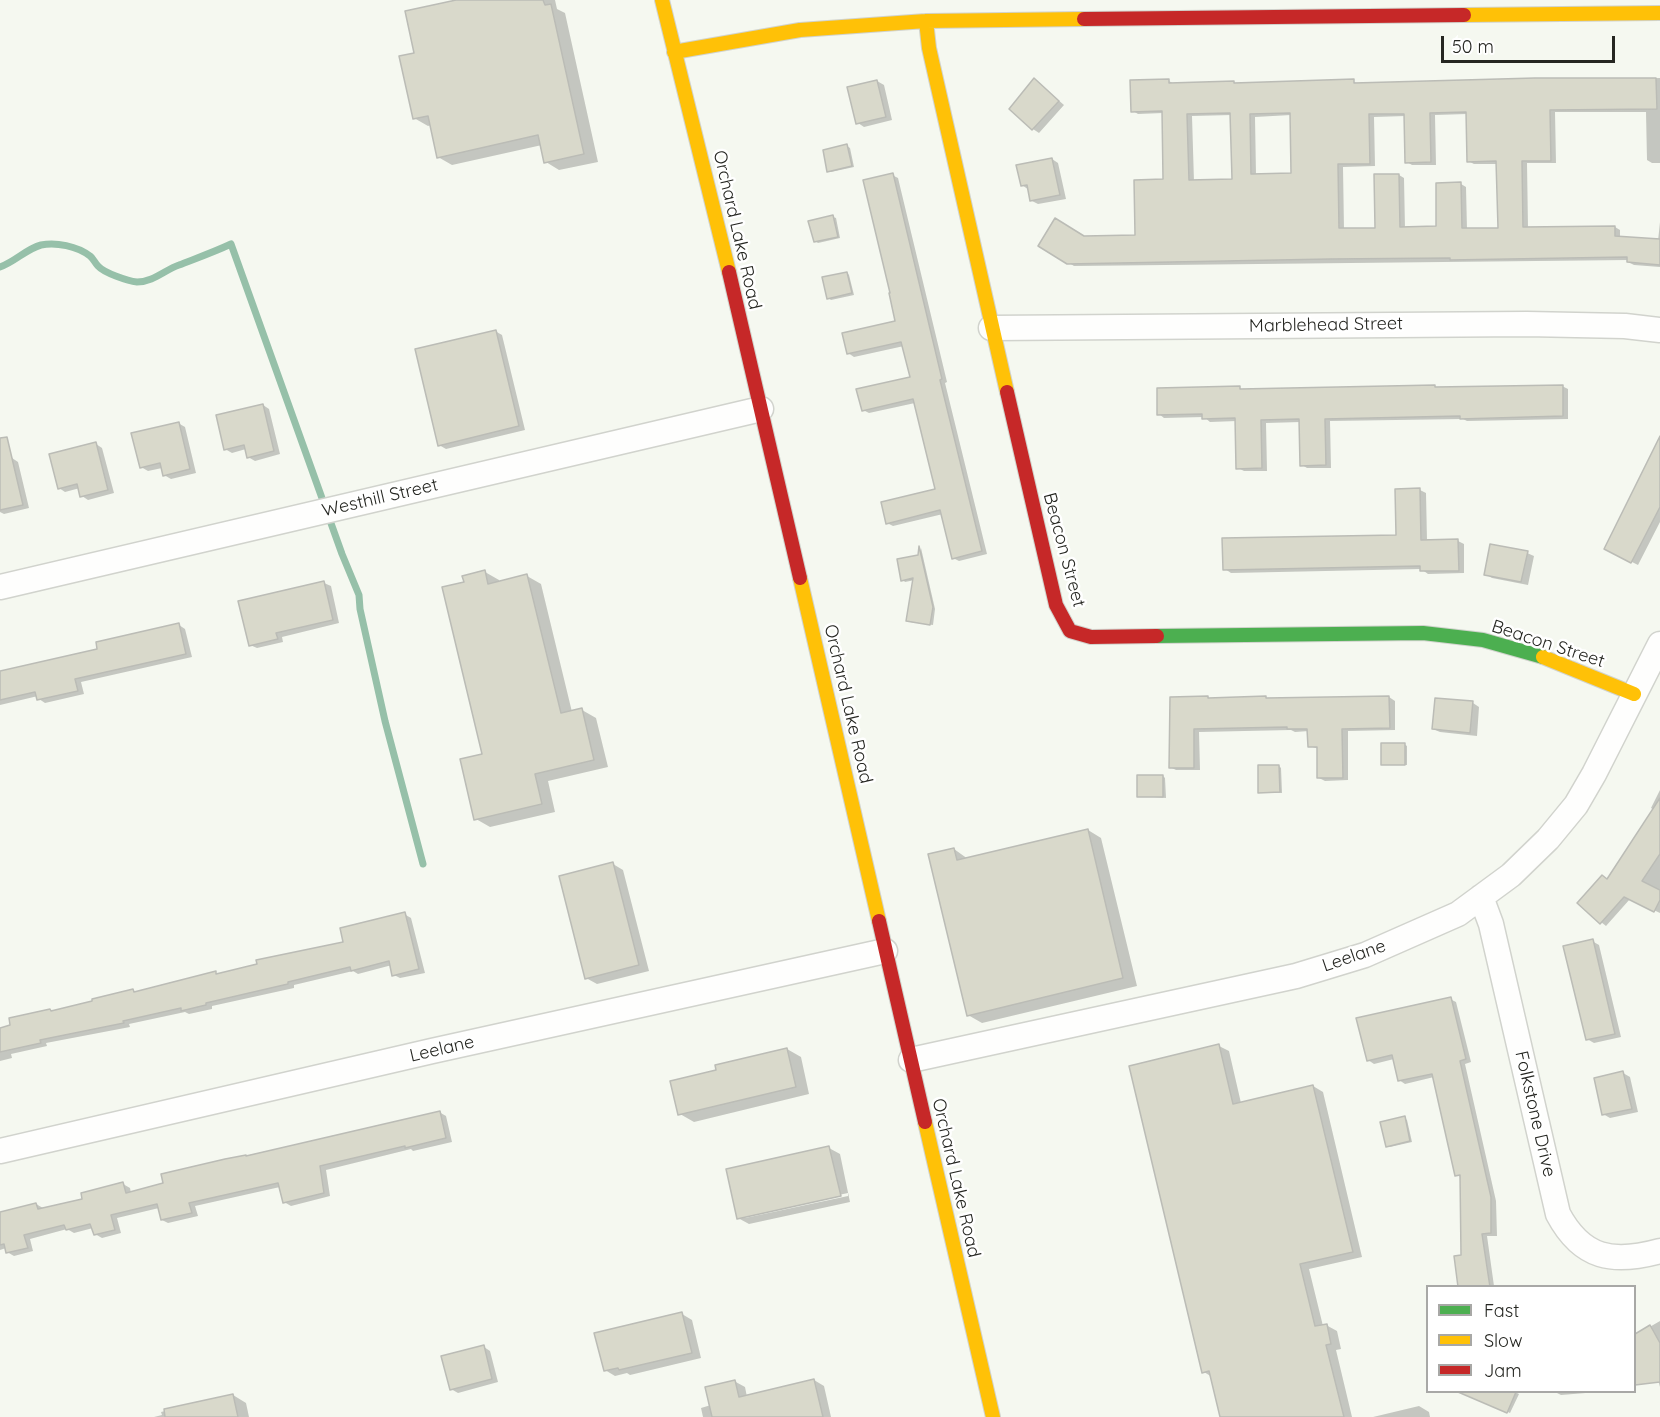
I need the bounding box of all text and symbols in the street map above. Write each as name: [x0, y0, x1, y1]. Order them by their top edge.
scale bar: [1444, 24, 1618, 62]
text: 50 m: [1452, 35, 1494, 58]
street label: Orchard Lake Road: [708, 148, 766, 312]
street label: Marblehead Street: [1249, 313, 1403, 337]
street label: Westhill Street: [320, 474, 440, 522]
street label: Beacon Street: [1038, 490, 1090, 610]
street label: Beacon Street: [1489, 616, 1607, 672]
street label: Orchard Lake Road: [819, 622, 877, 786]
street label: Leelane: [1320, 935, 1388, 977]
street label: Leelane: [408, 1031, 476, 1067]
street label: Folkstone Drive: [1510, 1049, 1560, 1179]
street label: Orchard Lake Road: [927, 1096, 985, 1260]
legend: [1426, 1285, 1636, 1393]
text: Fast: [1484, 1299, 1519, 1322]
text: Slow: [1484, 1329, 1522, 1352]
text: Jam: [1484, 1359, 1522, 1382]

